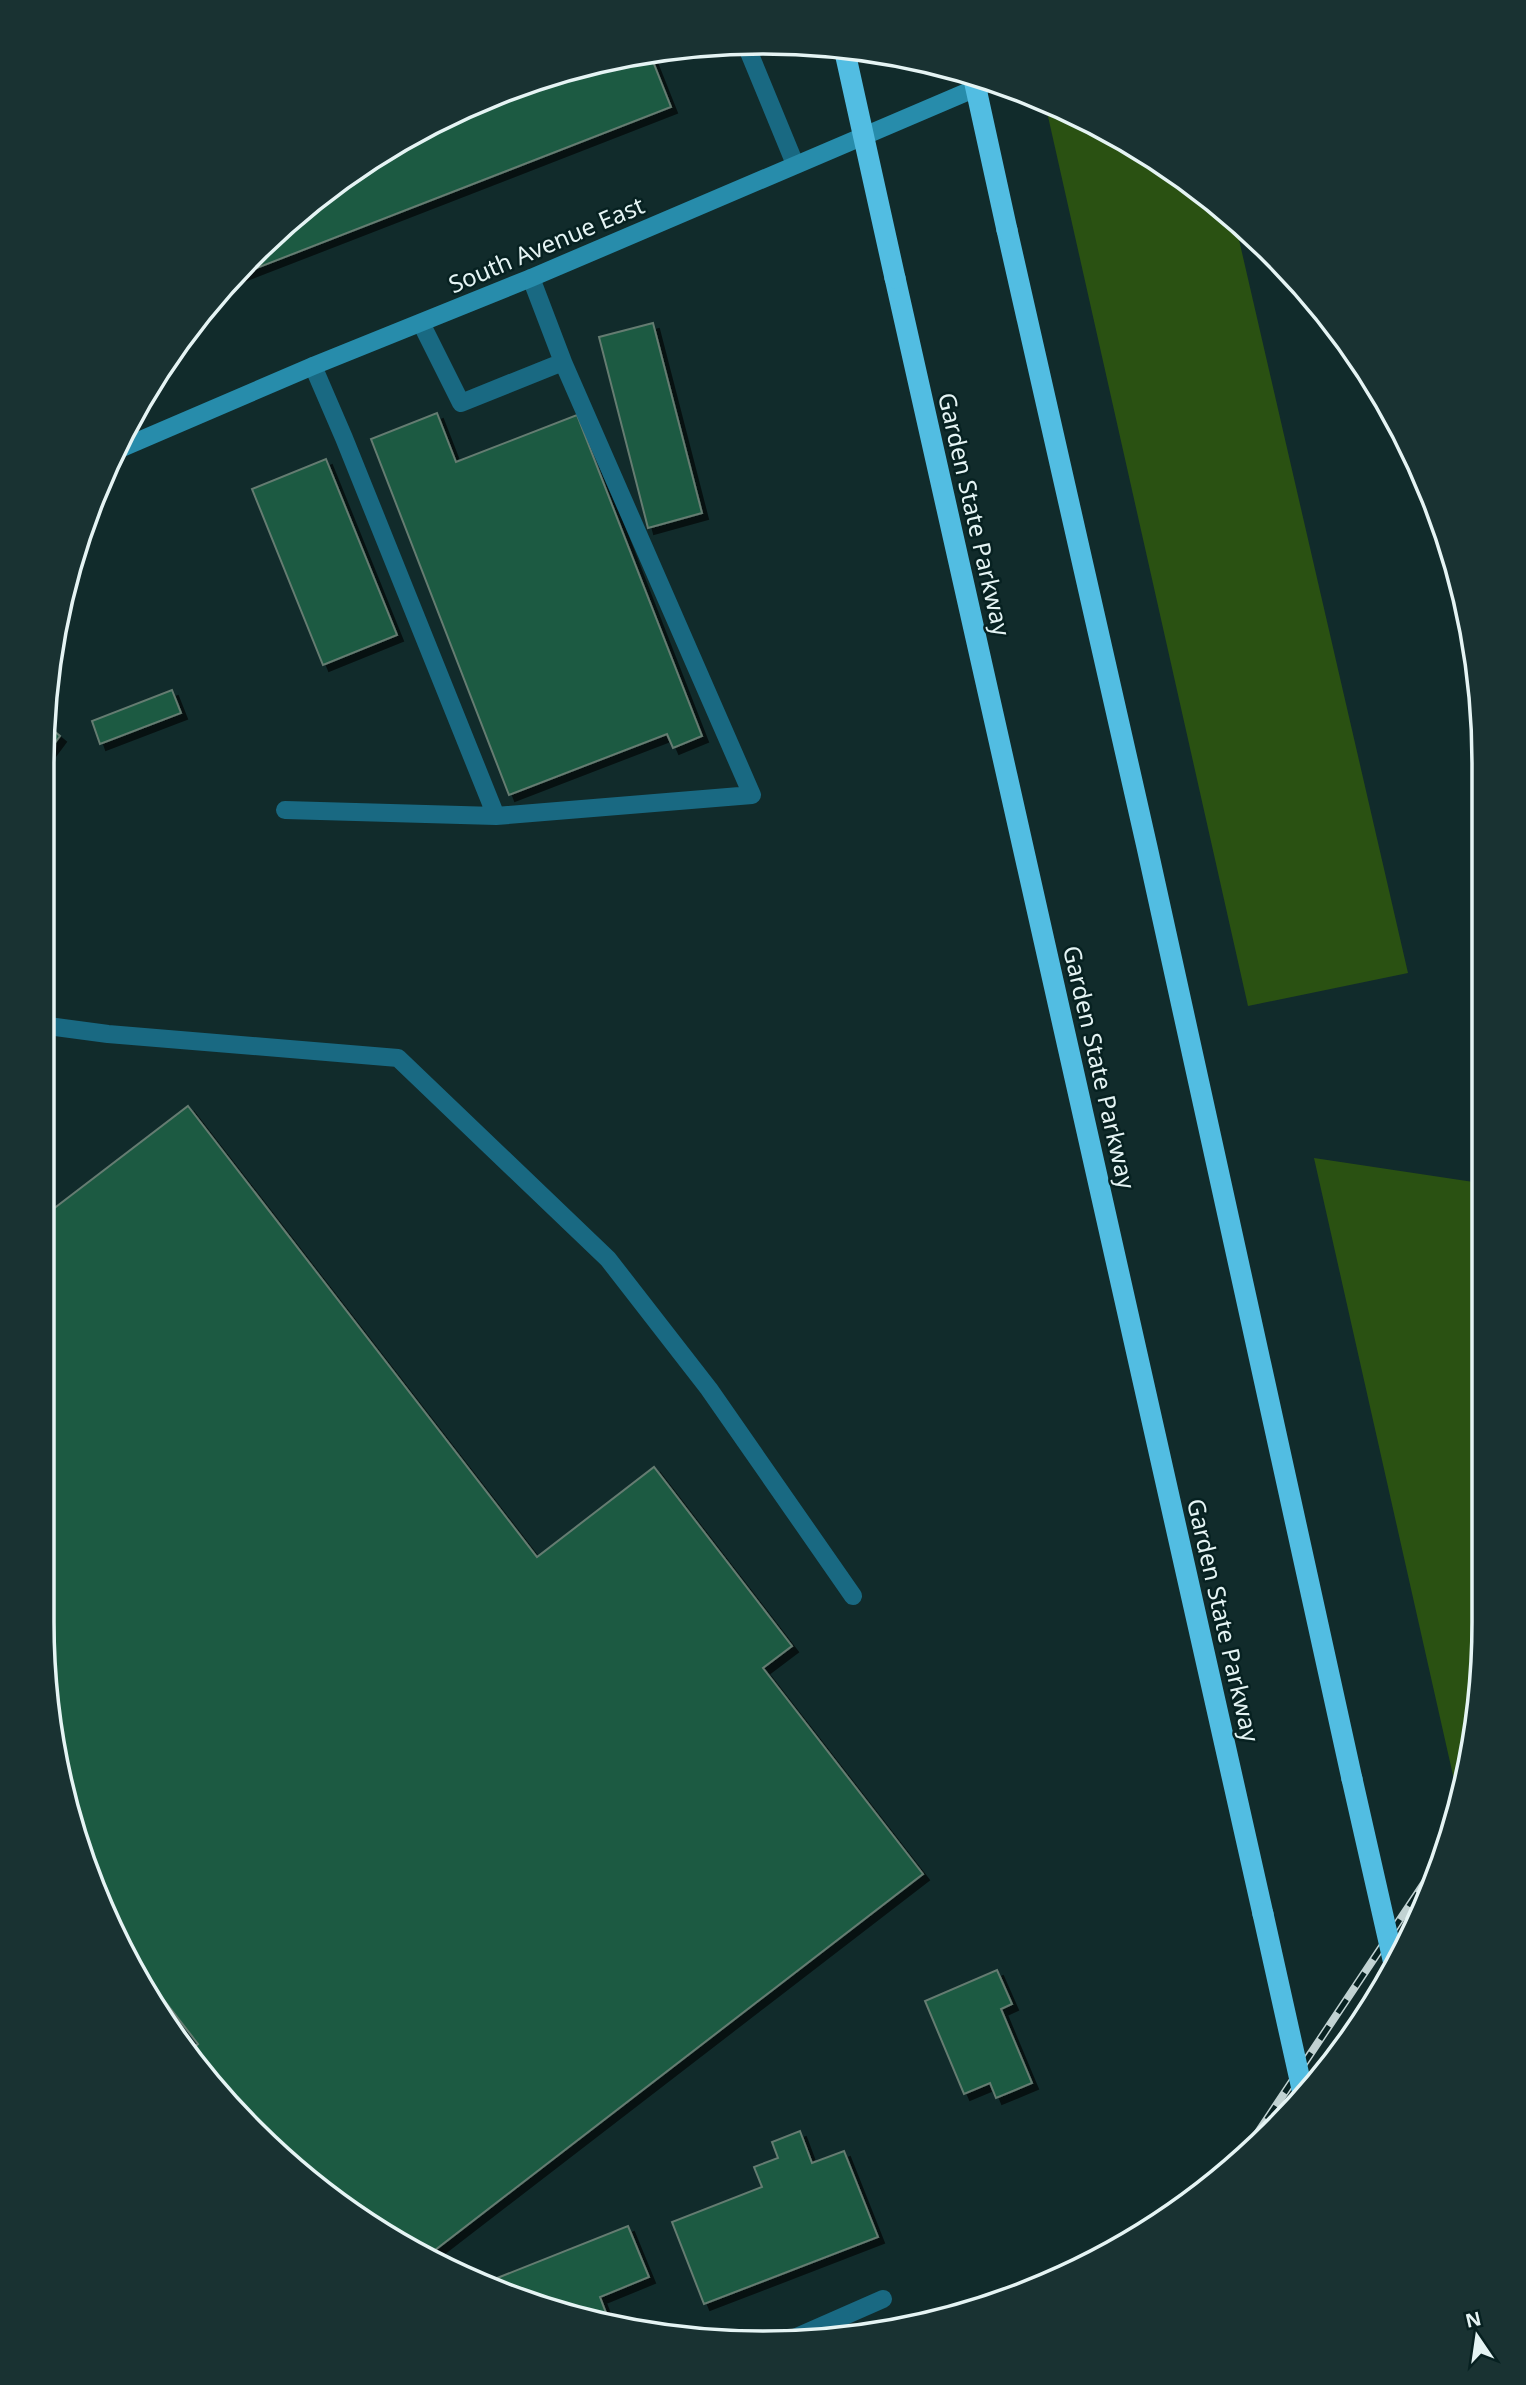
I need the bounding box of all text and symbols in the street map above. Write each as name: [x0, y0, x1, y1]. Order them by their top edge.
street label: South Avenue East: [443, 188, 649, 300]
street label: Garden State Parkway: [931, 389, 1019, 640]
street label: Garden State Parkway: [1056, 942, 1144, 1193]
street label: Garden State Parkway: [1180, 1495, 1268, 1746]
north arrow: [1442, 2301, 1512, 2371]
text: N: [1463, 2305, 1484, 2334]

